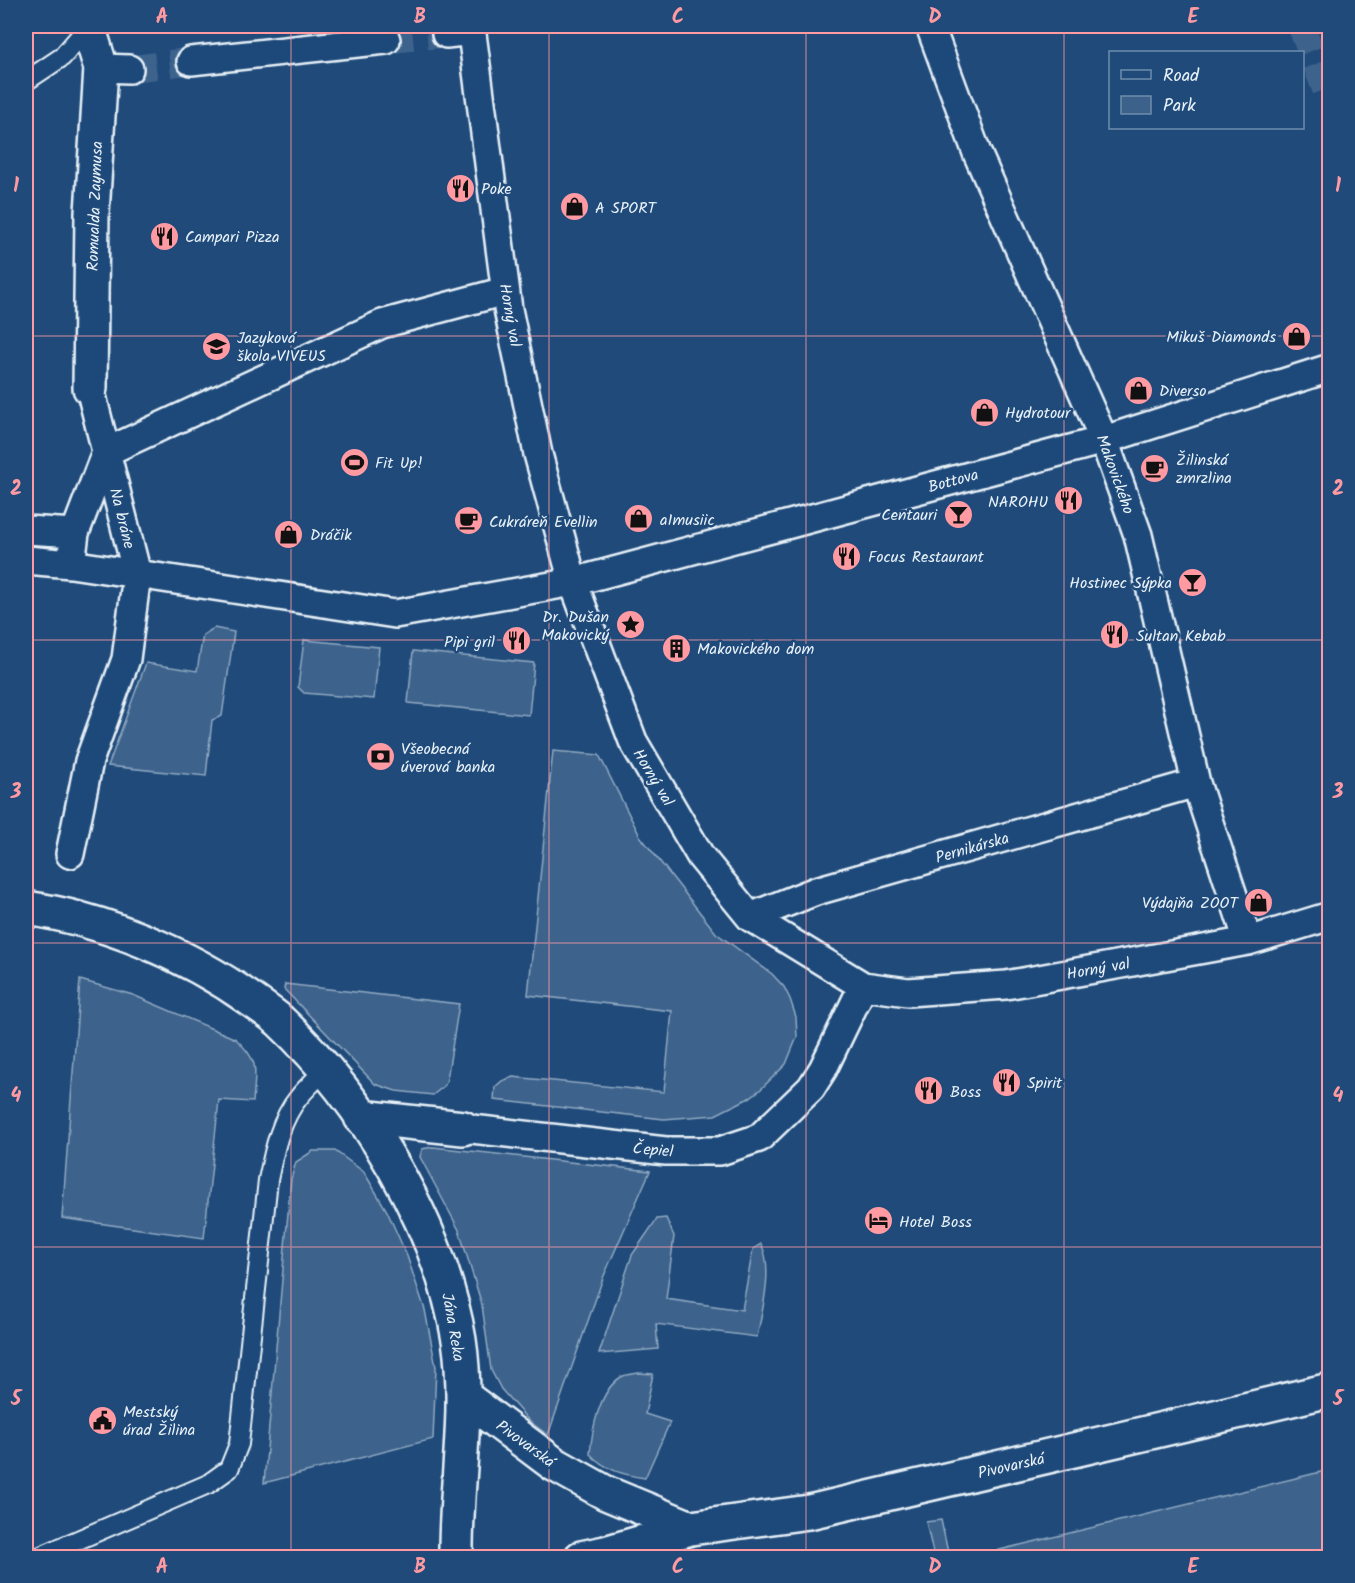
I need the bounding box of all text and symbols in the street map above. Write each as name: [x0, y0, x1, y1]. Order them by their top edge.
text: A: [156, 2, 168, 34]
text: B: [414, 2, 426, 34]
text: C: [672, 2, 684, 34]
text: D: [928, 2, 942, 34]
text: E: [1187, 2, 1199, 34]
legend: [1109, 51, 1304, 129]
text: Road: [1163, 62, 1200, 91]
text: Park: [1163, 92, 1196, 121]
street label: Romualda Zaymusa: [81, 141, 110, 271]
text: 1: [13, 171, 19, 203]
text: 1: [1335, 171, 1341, 203]
restaurant icon: Poke: [444, 172, 476, 204]
place label: Poke: [481, 177, 512, 202]
shop icon: A SPORT: [558, 191, 590, 223]
place label: A SPORT: [595, 196, 657, 221]
restaurant icon: Campari Pizza: [148, 220, 180, 252]
place label: Campari Pizza: [185, 225, 280, 250]
street label: Horný val: [492, 282, 527, 349]
shop icon: Mikuš Diamonds: [1281, 320, 1313, 352]
place label: Mikuš Diamonds: [1166, 325, 1276, 350]
place label: Jazyková škola VIVEUS: [237, 326, 326, 369]
school or university icon: Jazyková škola VIVEUS: [200, 330, 232, 362]
shop icon: Diverso: [1122, 374, 1154, 406]
place label: Diverso: [1159, 379, 1206, 404]
shop icon: Hydrotour: [968, 396, 1000, 428]
place label: Hydrotour: [1005, 401, 1072, 426]
street label: Makovického: [1089, 431, 1141, 518]
sports icon: Fit Up!: [338, 446, 370, 478]
place label: Žilinská zmrzlina: [1176, 448, 1232, 491]
place label: Fit Up!: [375, 451, 423, 476]
cafe icon: Žilinská zmrzlina: [1139, 452, 1171, 484]
street label: Bottova: [925, 463, 981, 500]
text: 2: [10, 474, 22, 506]
text: 2: [1332, 474, 1344, 506]
street label: Na bráne: [102, 485, 141, 551]
restaurant icon: NAROHU: [1053, 485, 1085, 517]
place label: NAROHU: [988, 490, 1048, 515]
bar icon: Centauri: [942, 498, 974, 530]
shop icon: a1musiic: [623, 503, 655, 535]
place label: Centauri: [881, 503, 938, 528]
cafe icon: Cukráreň Evellin: [452, 505, 484, 537]
place label: a1musiic: [660, 508, 715, 533]
place label: Cukráreň Evellin: [489, 510, 598, 535]
shop icon: Dráčik: [273, 518, 305, 550]
place label: Dráčik: [310, 523, 352, 548]
restaurant icon: Focus Restaurant: [831, 540, 863, 572]
place label: Focus Restaurant: [868, 545, 985, 570]
bar icon: Hostinec Sýpka: [1177, 566, 1209, 598]
place label: Hostinec Sýpka: [1069, 571, 1172, 596]
place label: Dr. Dušan Makovický: [541, 605, 610, 648]
place icon: Dr. Dušan Makovický: [614, 609, 646, 641]
restaurant icon: Sultan Kebab: [1099, 619, 1131, 651]
place label: Sultan Kebab: [1136, 624, 1226, 649]
restaurant icon: Pipi gril: [500, 625, 532, 657]
place label: Pipi gril: [444, 630, 495, 655]
building icon: Makovického dom: [660, 632, 692, 664]
place label: Makovického dom: [697, 637, 815, 662]
place label: Všeobecná úverová banka: [401, 737, 495, 780]
bank icon: Všeobecná úverová banka: [364, 741, 396, 773]
street label: Horný val: [626, 744, 680, 812]
text: 3: [10, 777, 22, 809]
text: 3: [1332, 777, 1344, 809]
street label: Pernikárska: [933, 826, 1012, 871]
shop icon: Výdajňa ZOOT: [1243, 886, 1275, 918]
place label: Výdajňa ZOOT: [1142, 891, 1239, 916]
street label: Horný val: [1065, 952, 1132, 987]
restaurant icon: Spirit: [990, 1066, 1022, 1098]
place label: Spirit: [1027, 1071, 1063, 1096]
restaurant icon: Boss: [913, 1075, 945, 1107]
place label: Boss: [950, 1080, 981, 1105]
text: 4: [11, 1081, 22, 1113]
text: 4: [1333, 1081, 1344, 1113]
street label: Čepiel: [631, 1136, 674, 1165]
hotel icon: Hotel Boss: [862, 1205, 894, 1237]
place label: Hotel Boss: [899, 1210, 972, 1235]
street label: Jána Reka: [434, 1291, 471, 1363]
text: 5: [10, 1384, 23, 1416]
text: 5: [1332, 1384, 1345, 1416]
place label: Mestský úrad Žilina: [123, 1400, 195, 1443]
public building icon: Mestský úrad Žilina: [86, 1404, 118, 1436]
street label: Pivovarská: [490, 1414, 561, 1475]
street label: Pivovarská: [975, 1446, 1049, 1486]
text: A: [156, 1552, 168, 1583]
text: B: [414, 1552, 426, 1583]
text: C: [672, 1552, 684, 1583]
text: D: [928, 1552, 942, 1583]
text: E: [1187, 1552, 1199, 1583]

